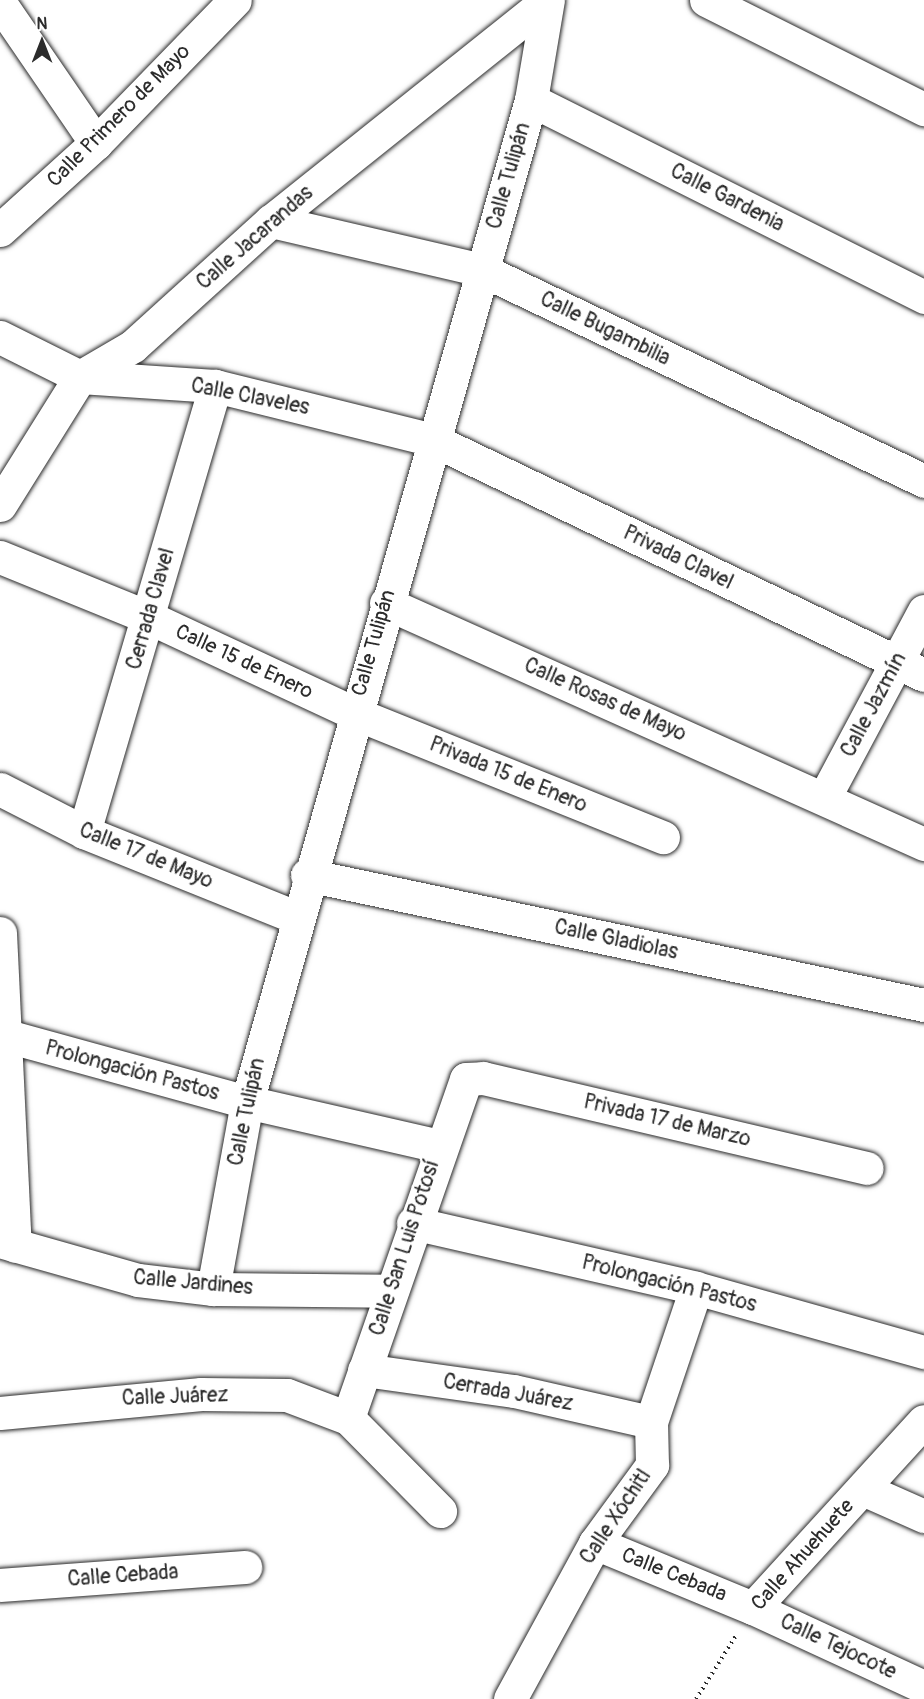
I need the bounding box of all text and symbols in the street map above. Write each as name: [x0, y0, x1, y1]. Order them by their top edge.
north arrow: [12, 12, 72, 72]
text: N: [37, 14, 47, 34]
street label: Calle Primero de Mayo: [42, 39, 196, 193]
street label: Calle Tulipán: [482, 120, 536, 232]
street label: Calle Gardenia: [666, 159, 788, 237]
street label: Calle Jacarandas: [192, 181, 318, 295]
street label: Calle Bugambilia: [536, 287, 674, 371]
street label: Calle Claveles: [189, 373, 311, 421]
street label: Privada Clavel: [619, 521, 737, 595]
street label: Cerrada Clavel: [122, 545, 180, 673]
street label: Calle Tulipán: [347, 587, 401, 699]
street label: Calle 15 de Enero: [171, 619, 317, 705]
street label: Calle Jazmín: [836, 648, 912, 762]
street label: Calle Rosas de Mayo: [520, 653, 690, 747]
street label: Privada 15 de Enero: [425, 732, 591, 818]
street label: Calle 17 de Mayo: [75, 818, 217, 894]
street label: Calle Gladiolas: [552, 915, 680, 965]
street label: Prolongación Pastos: [42, 1036, 222, 1106]
street label: Calle Tulipán: [223, 1056, 271, 1168]
street label: Privada 17 de Marzo: [581, 1090, 753, 1152]
street label: Calle San Luis Potosí: [365, 1157, 445, 1339]
street label: Prolongación Pastos: [579, 1250, 759, 1318]
street label: Calle Jardines: [132, 1265, 254, 1301]
street label: Cerrada Juárez: [441, 1369, 575, 1417]
street label: Calle Juárez: [121, 1383, 229, 1411]
street label: Calle Xóchitl: [575, 1465, 657, 1569]
street label: Calle Ahuehuete: [746, 1494, 860, 1616]
street label: Calle Cebada: [618, 1543, 730, 1607]
street label: Calle Cebada: [67, 1560, 179, 1592]
street label: Calle Tejocote: [776, 1609, 900, 1685]

